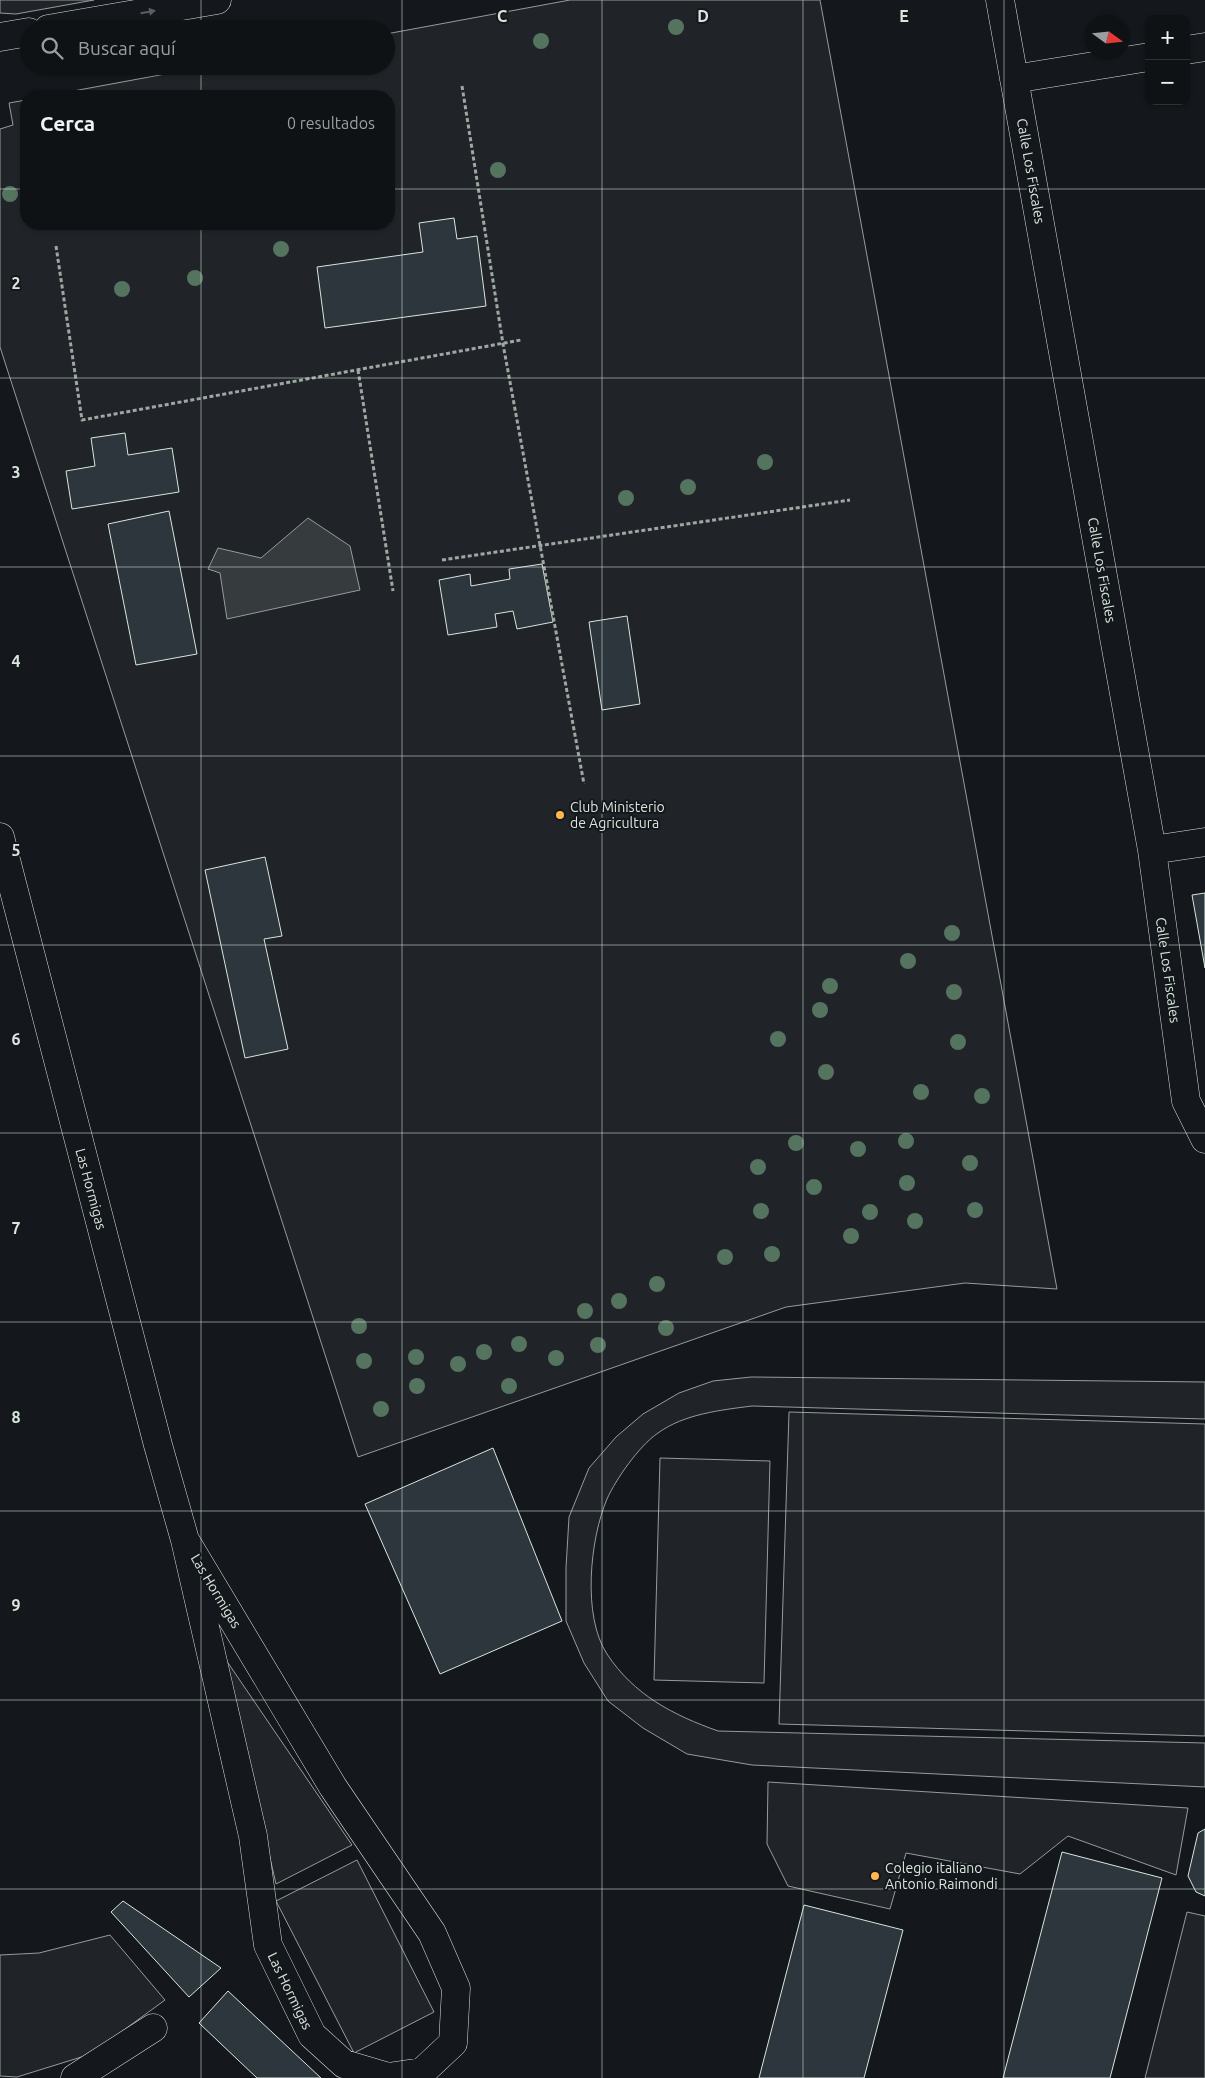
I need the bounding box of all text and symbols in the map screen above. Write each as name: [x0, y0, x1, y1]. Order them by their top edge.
one-way arrow: [140, 7, 156, 15]
text: C: [497, 7, 507, 25]
text: D: [697, 7, 709, 25]
text: E: [899, 7, 909, 25]
north arrow: [1085, 15, 1130, 60]
map controls: [1145, 15, 1190, 105]
button: +: [1145, 15, 1190, 60]
search box: [20, 20, 395, 75]
icon: search: [38, 34, 66, 62]
text: Buscar aquí: [78, 37, 176, 59]
button: −: [1145, 60, 1190, 105]
text: Cerca: [40, 111, 95, 135]
text: 0 resultados: [287, 114, 375, 132]
street label: Calle Los Fiscales: [1014, 117, 1048, 225]
text: 2: [11, 274, 21, 292]
text: 3: [11, 463, 21, 481]
street label: Calle Los Fiscales: [1085, 516, 1119, 624]
text: 4: [11, 652, 21, 670]
place label: Club Ministerio de Agricultura: [570, 799, 665, 831]
marker: Club Ministerio de Agricultura: [554, 809, 566, 821]
text: 5: [11, 841, 21, 859]
street label: Calle Los Fiscales: [1153, 916, 1183, 1024]
text: 6: [11, 1030, 21, 1048]
street label: Las Hormigas: [72, 1147, 110, 1231]
text: 7: [11, 1219, 21, 1237]
text: 8: [11, 1408, 21, 1426]
street label: Las Hormigas: [188, 1551, 244, 1631]
text: 9: [11, 1596, 21, 1614]
place label: Colegio italiano Antonio Raimondi: [885, 1860, 998, 1892]
marker: Colegio italiano Antonio Raimondi: [869, 1870, 881, 1882]
street label: Las Hormigas: [264, 1950, 316, 2032]

